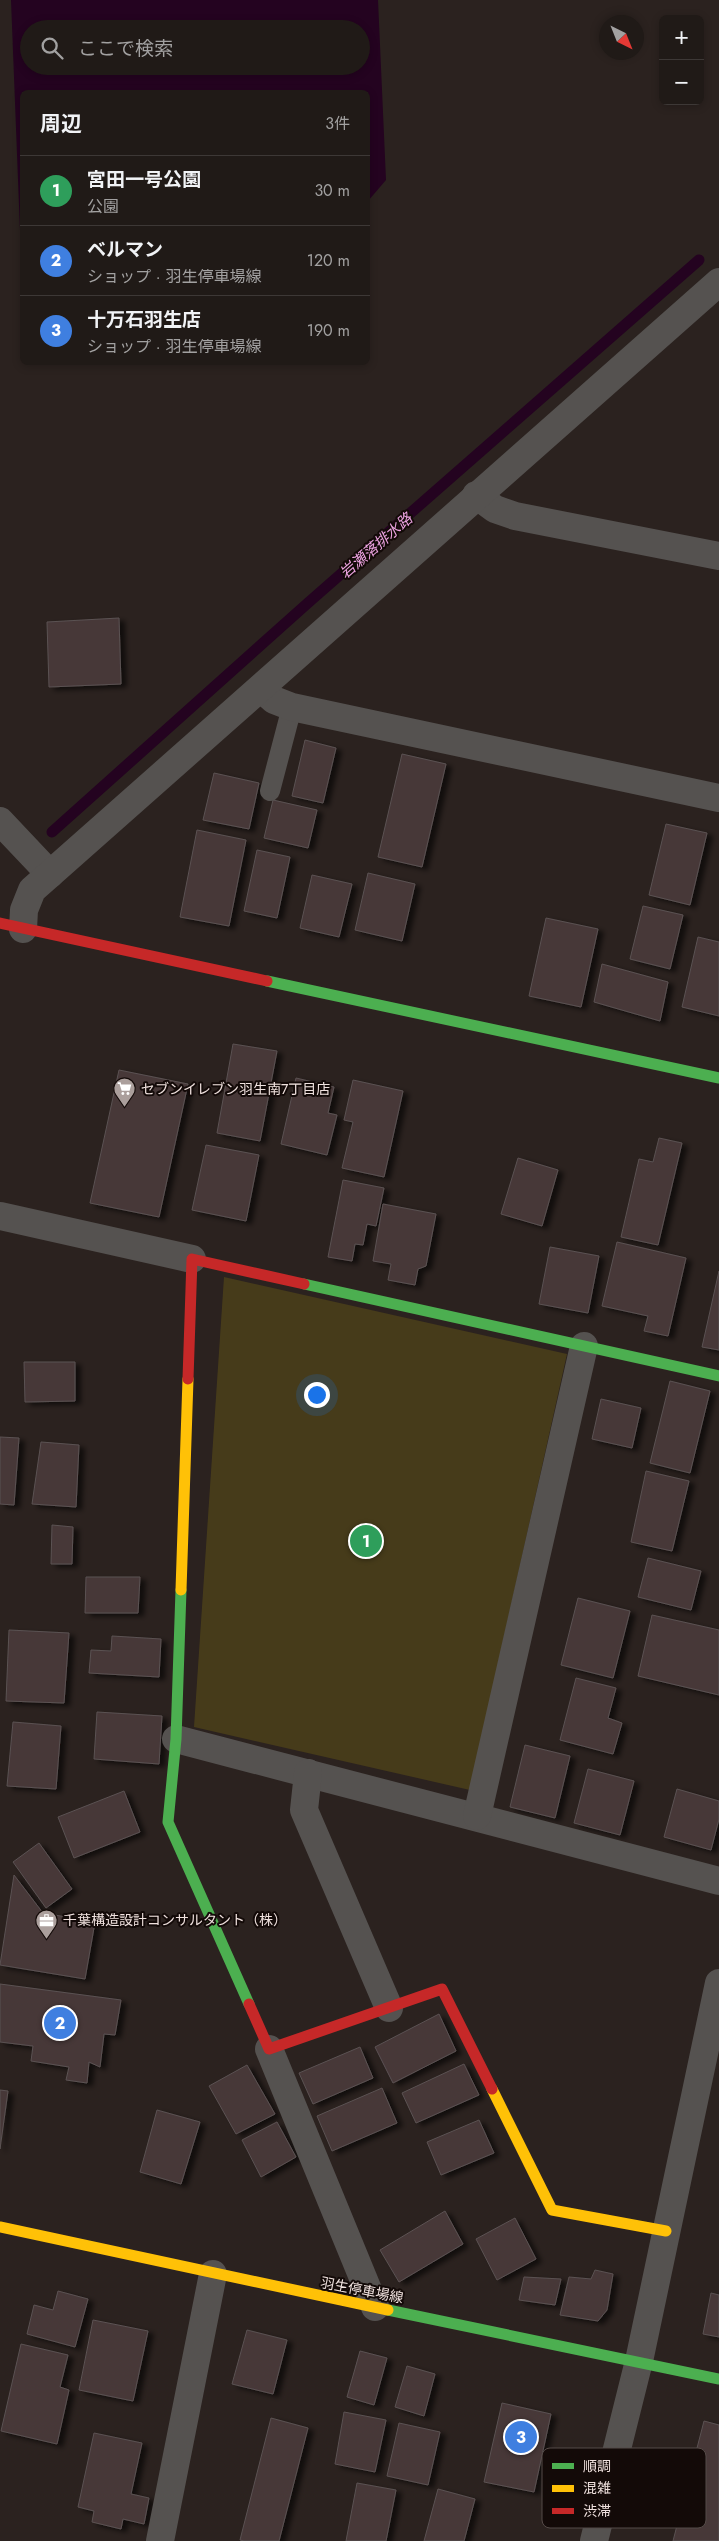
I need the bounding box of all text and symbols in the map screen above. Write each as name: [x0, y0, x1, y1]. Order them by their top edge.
north arrow: [599, 15, 644, 60]
map controls: [659, 15, 704, 105]
button: +: [659, 15, 704, 60]
search box: [20, 20, 370, 75]
icon: search: [38, 34, 66, 62]
text: ここで検索: [78, 35, 173, 62]
button: −: [659, 60, 704, 105]
text: 周辺: [40, 109, 82, 139]
text: 3件: [325, 112, 350, 135]
text: 宮田一号公園: [87, 166, 201, 193]
text: 1: [52, 179, 60, 202]
text: 30 m: [314, 179, 350, 202]
text: 公園: [87, 195, 119, 218]
text: ベルマン: [87, 236, 163, 263]
text: 2: [51, 249, 61, 272]
text: 120 m: [307, 249, 350, 272]
text: ショップ · 羽生停車場線: [87, 265, 261, 288]
text: 十万石羽生店: [87, 306, 201, 333]
text: 3: [51, 319, 61, 342]
text: 190 m: [307, 319, 350, 342]
text: ショップ · 羽生停車場線: [87, 335, 261, 358]
water label: 岩瀬落排水路: [335, 507, 419, 584]
supermarket icon: セブンイレブン羽生南7丁目店: [113, 1077, 137, 1108]
place label: セブンイレブン羽生南7丁目店: [141, 1079, 330, 1099]
your location: [304, 1382, 330, 1408]
pin: 1: [350, 1522, 382, 1560]
office icon: 千葉構造設計コンサルタント（株）: [35, 1908, 59, 1939]
place label: 千葉構造設計コンサルタント（株）: [63, 1910, 287, 1930]
pin: 2: [44, 2004, 76, 2042]
street label: 羽生停車場線: [319, 2272, 405, 2308]
pin: 3: [505, 2418, 537, 2456]
legend: [542, 2448, 706, 2528]
text: 順調: [583, 2456, 611, 2476]
text: 混雑: [583, 2478, 611, 2498]
text: 渋滞: [583, 2501, 611, 2521]

